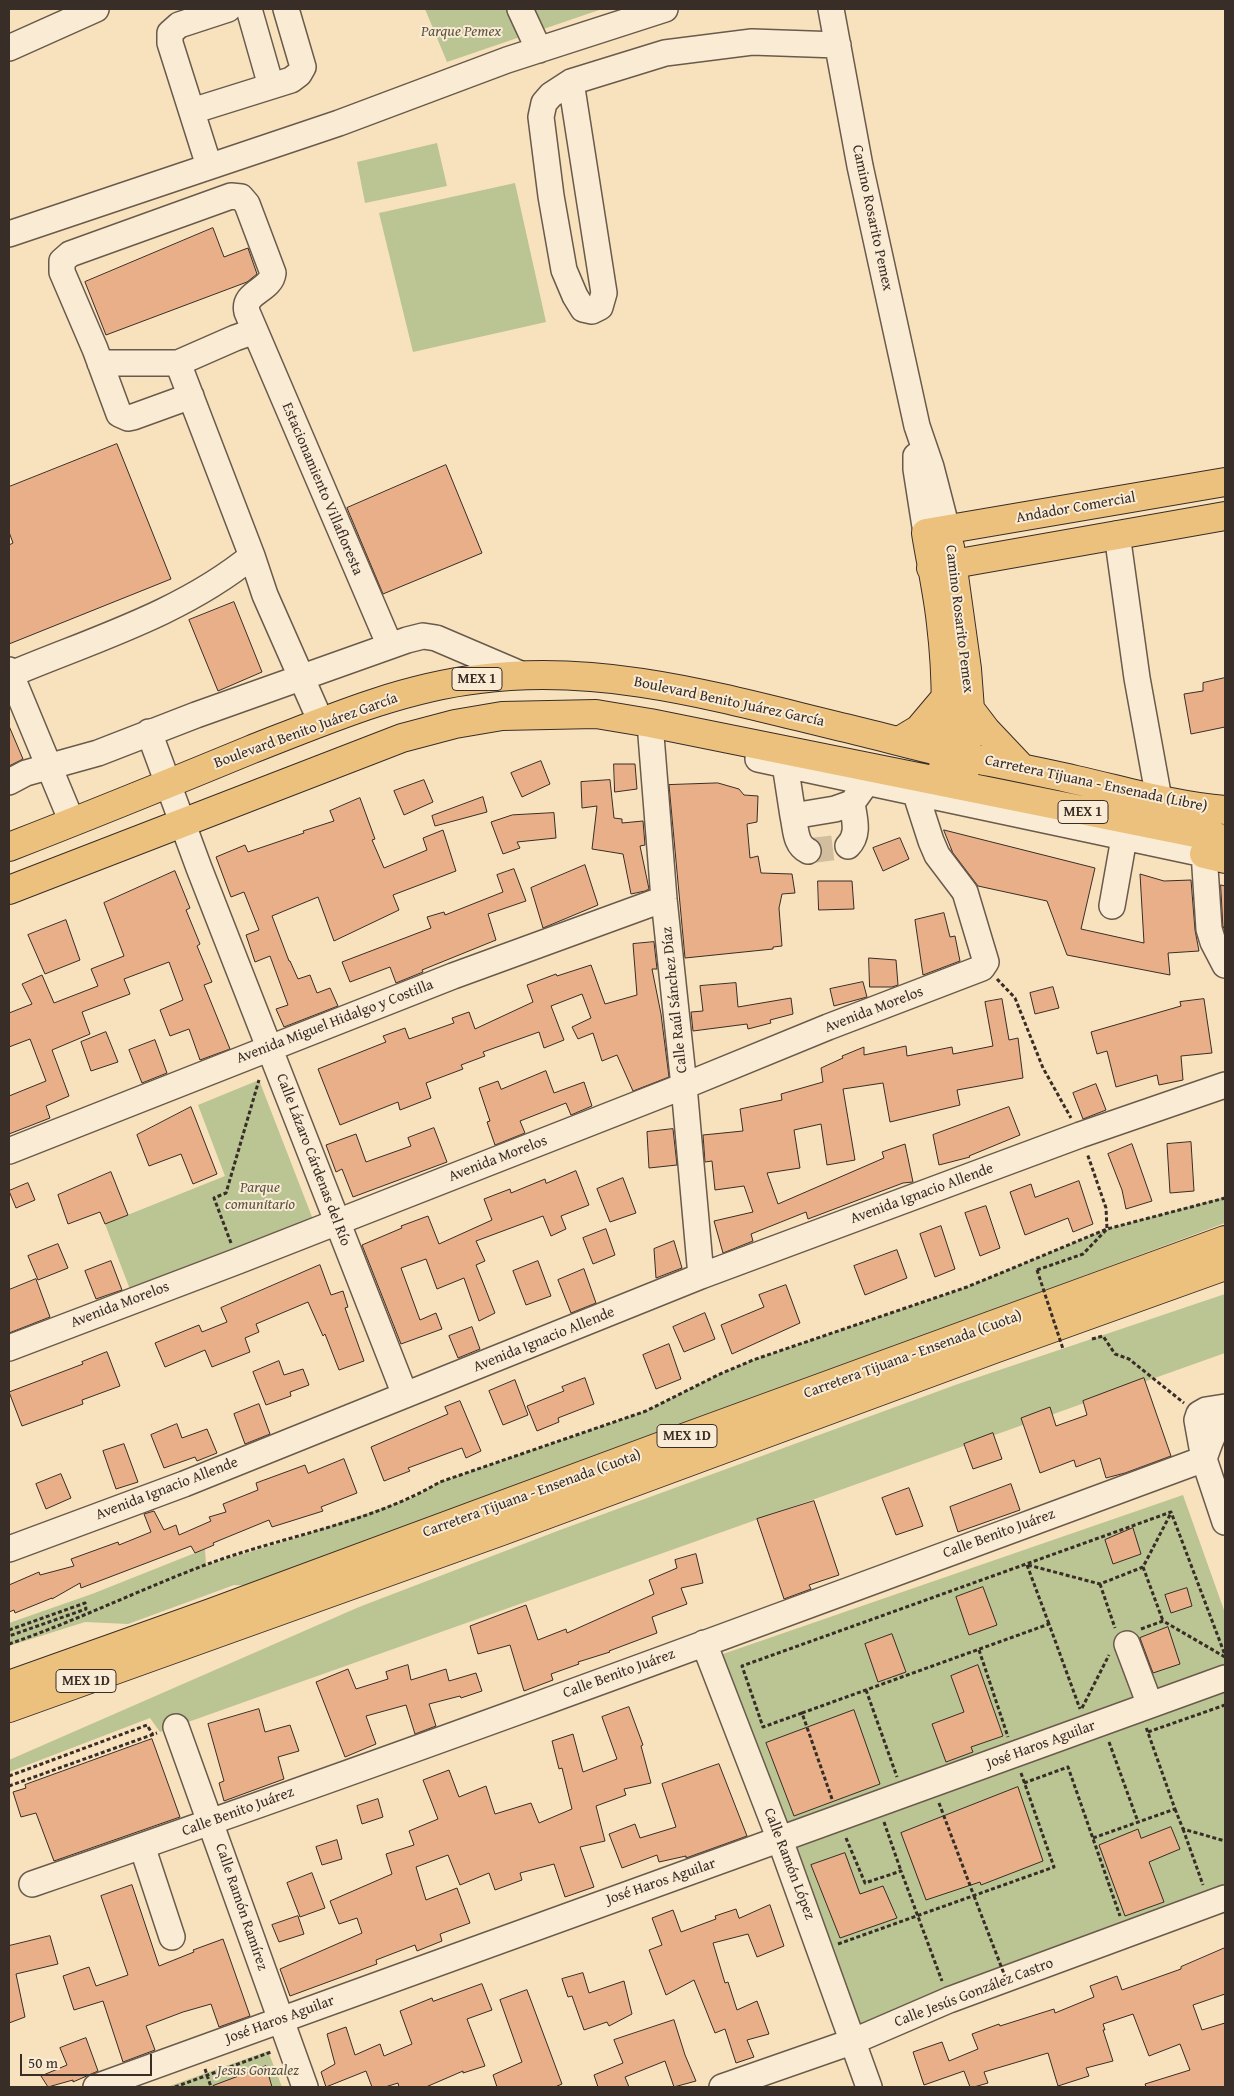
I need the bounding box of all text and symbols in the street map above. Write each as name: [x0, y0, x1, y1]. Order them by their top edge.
park label: Parque Pemex: [421, 23, 501, 41]
street label: Camino Rosarito Pemex: [848, 143, 896, 293]
street label: Estacionamiento Villafloresta: [277, 400, 367, 578]
street label: Andador Comercial: [1015, 489, 1137, 527]
street label: Camino Rosarito Pemex: [941, 544, 977, 694]
road number: MEX 1: [452, 668, 502, 691]
street label: Boulevard Benito Juárez García: [632, 673, 826, 731]
street label: Boulevard Benito Juárez García: [212, 689, 400, 773]
street label: Carretera Tijuana - Ensenada (Libre): [983, 752, 1209, 816]
road number: MEX 1: [1058, 800, 1108, 824]
street label: Calle Raúl Sánchez Díaz: [658, 926, 692, 1074]
street label: Avenida Miguel Hidalgo y Costilla: [234, 976, 436, 1068]
street label: Avenida Morelos: [822, 983, 926, 1037]
street label: Calle Lázaro Cárdenas del Río: [272, 1071, 354, 1249]
street label: Avenida Morelos: [446, 1132, 550, 1186]
street label: Avenida Ignacio Allende: [848, 1160, 996, 1228]
park label: Parque comunitario: [225, 1179, 295, 1214]
street label: Avenida Morelos: [68, 1278, 172, 1332]
street label: Avenida Ignacio Allende: [471, 1303, 617, 1377]
street label: Carretera Tijuana - Ensenada (Cuota): [801, 1307, 1025, 1403]
road number: MEX 1D: [657, 1424, 717, 1448]
street label: Carretera Tijuana - Ensenada (Cuota): [420, 1446, 644, 1542]
street label: Avenida Ignacio Allende: [93, 1454, 241, 1524]
street label: Calle Benito Juárez: [941, 1505, 1057, 1563]
street label: Calle Benito Juárez: [561, 1645, 677, 1703]
road number: MEX 1D: [56, 1670, 116, 1692]
street label: José Haros Aguilar: [984, 1717, 1098, 1773]
street label: Calle Benito Juárez: [180, 1783, 296, 1841]
street label: Calle Ramón López: [759, 1806, 819, 1922]
street label: Calle Ramón Ramírez: [211, 1841, 271, 1973]
street label: José Haros Aguilar: [604, 1855, 718, 1909]
street label: Calle Jesús González Castro: [892, 1954, 1056, 2032]
street label: José Haros Aguilar: [223, 1992, 337, 2048]
scale bar: [22, 2044, 155, 2076]
text: 50 m: [28, 2052, 58, 2073]
park label: Jesus Gonzalez: [217, 2062, 299, 2080]

